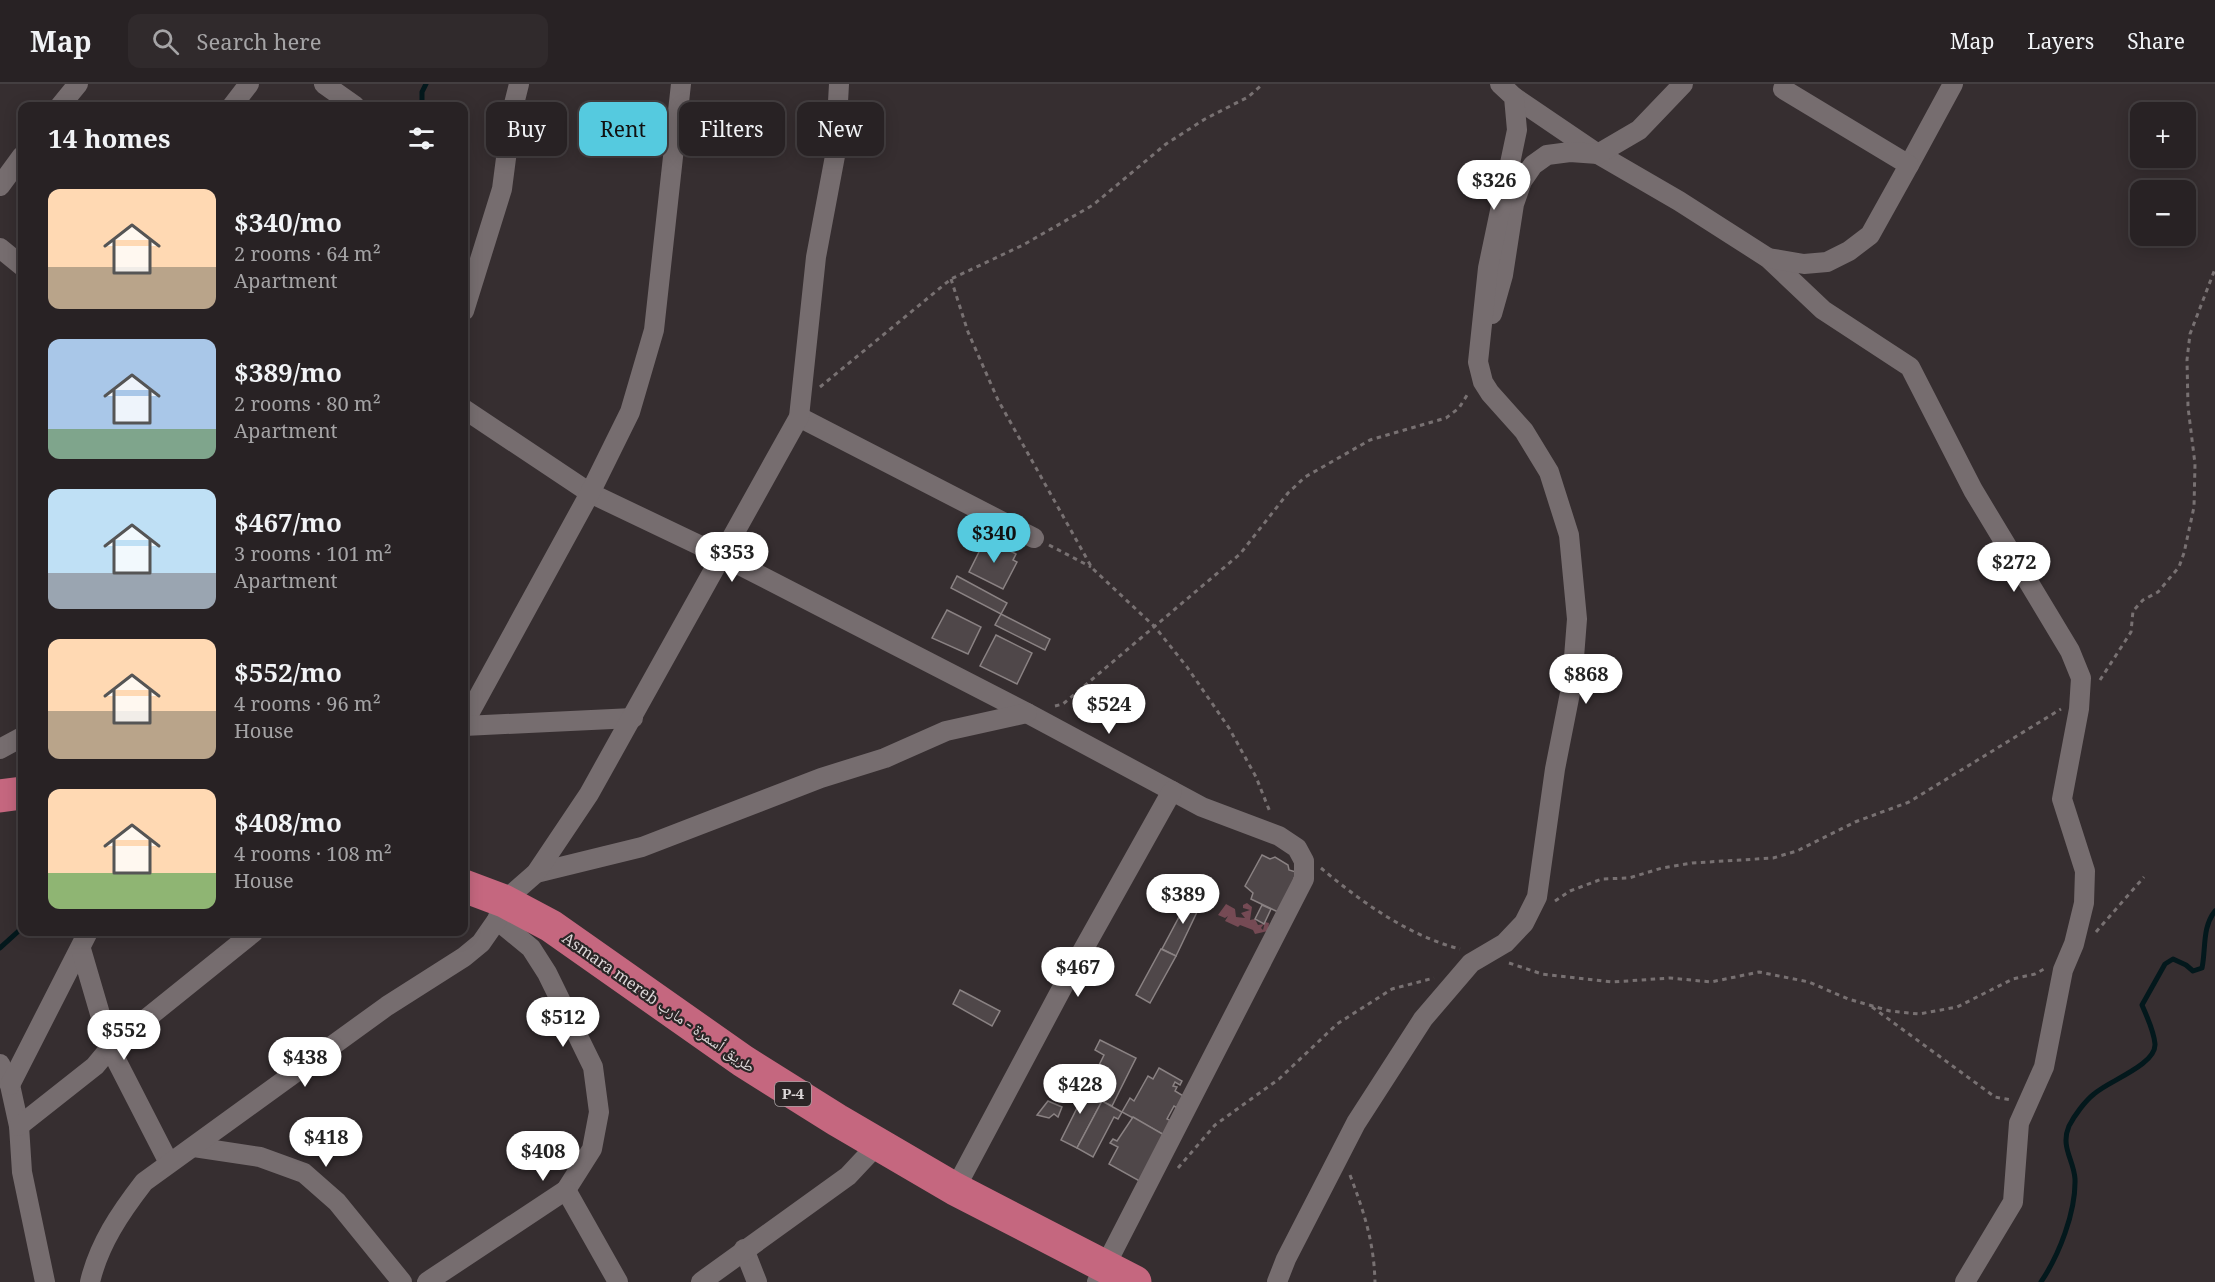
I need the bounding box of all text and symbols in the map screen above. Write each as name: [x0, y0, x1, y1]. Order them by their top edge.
search box: [128, 14, 548, 68]
text: Map: [30, 22, 92, 60]
icon: search: [149, 25, 182, 58]
text: Search here: [197, 26, 321, 56]
text: Map: [1950, 27, 1994, 55]
text: Layers: [2027, 27, 2094, 55]
text: Share: [2127, 27, 2185, 55]
chip: Buy: [486, 102, 567, 156]
chip: Rent: [579, 102, 667, 156]
chip: Filters: [679, 102, 785, 156]
chip: New: [797, 102, 884, 156]
map controls: [2130, 102, 2196, 246]
button: +: [2130, 102, 2196, 168]
text: 14 homes: [48, 120, 170, 156]
icon: filters: [405, 122, 438, 155]
pin: $326: [1458, 160, 1530, 211]
text: $326: [1471, 166, 1517, 193]
button: −: [2130, 180, 2196, 246]
text: $340/mo: [234, 204, 342, 240]
icon: home: [96, 213, 168, 285]
text: 2 rooms · 64 m²: [234, 240, 381, 267]
text: Apartment: [234, 267, 338, 294]
text: $389/mo: [234, 354, 342, 390]
icon: home: [96, 363, 168, 435]
text: 2 rooms · 80 m²: [234, 390, 381, 417]
text: Apartment: [234, 417, 338, 444]
text: $467/mo: [234, 504, 342, 540]
icon: home: [96, 513, 168, 585]
pin: $340: [958, 513, 1030, 564]
text: $340: [971, 519, 1017, 546]
pin: $353: [696, 532, 768, 583]
text: $353: [709, 538, 755, 565]
text: 3 rooms · 101 m²: [234, 540, 392, 567]
pin: $272: [1978, 542, 2050, 593]
text: $272: [1991, 548, 2037, 575]
text: Apartment: [234, 567, 338, 594]
text: $552/mo: [234, 654, 342, 690]
pin: $868: [1550, 654, 1622, 705]
text: $868: [1563, 660, 1609, 687]
icon: home: [96, 663, 168, 735]
pin: $524: [1073, 684, 1145, 735]
text: 4 rooms · 96 m²: [234, 690, 381, 717]
text: $524: [1086, 690, 1132, 717]
text: House: [234, 717, 294, 744]
text: $408/mo: [234, 804, 342, 840]
icon: home: [96, 813, 168, 885]
text: 4 rooms · 108 m²: [234, 840, 392, 867]
text: House: [234, 867, 294, 894]
pin: $389: [1147, 874, 1219, 925]
text: $389: [1160, 880, 1206, 907]
street label: Asmara mereb طريق أسمرة - مارب: [558, 927, 760, 1077]
pin: $467: [1042, 947, 1114, 998]
text: $467: [1055, 953, 1101, 980]
pin: $512: [527, 997, 599, 1048]
text: $512: [540, 1003, 586, 1030]
pin: $552: [88, 1010, 160, 1061]
text: $552: [101, 1016, 147, 1043]
pin: $438: [269, 1037, 341, 1088]
text: $438: [282, 1043, 328, 1070]
pin: $428: [1044, 1064, 1116, 1115]
text: $428: [1057, 1070, 1103, 1097]
road number: P-4: [775, 1082, 811, 1106]
pin: $418: [290, 1117, 362, 1168]
text: $418: [303, 1123, 349, 1150]
pin: $408: [507, 1131, 579, 1182]
text: $408: [520, 1137, 566, 1164]

